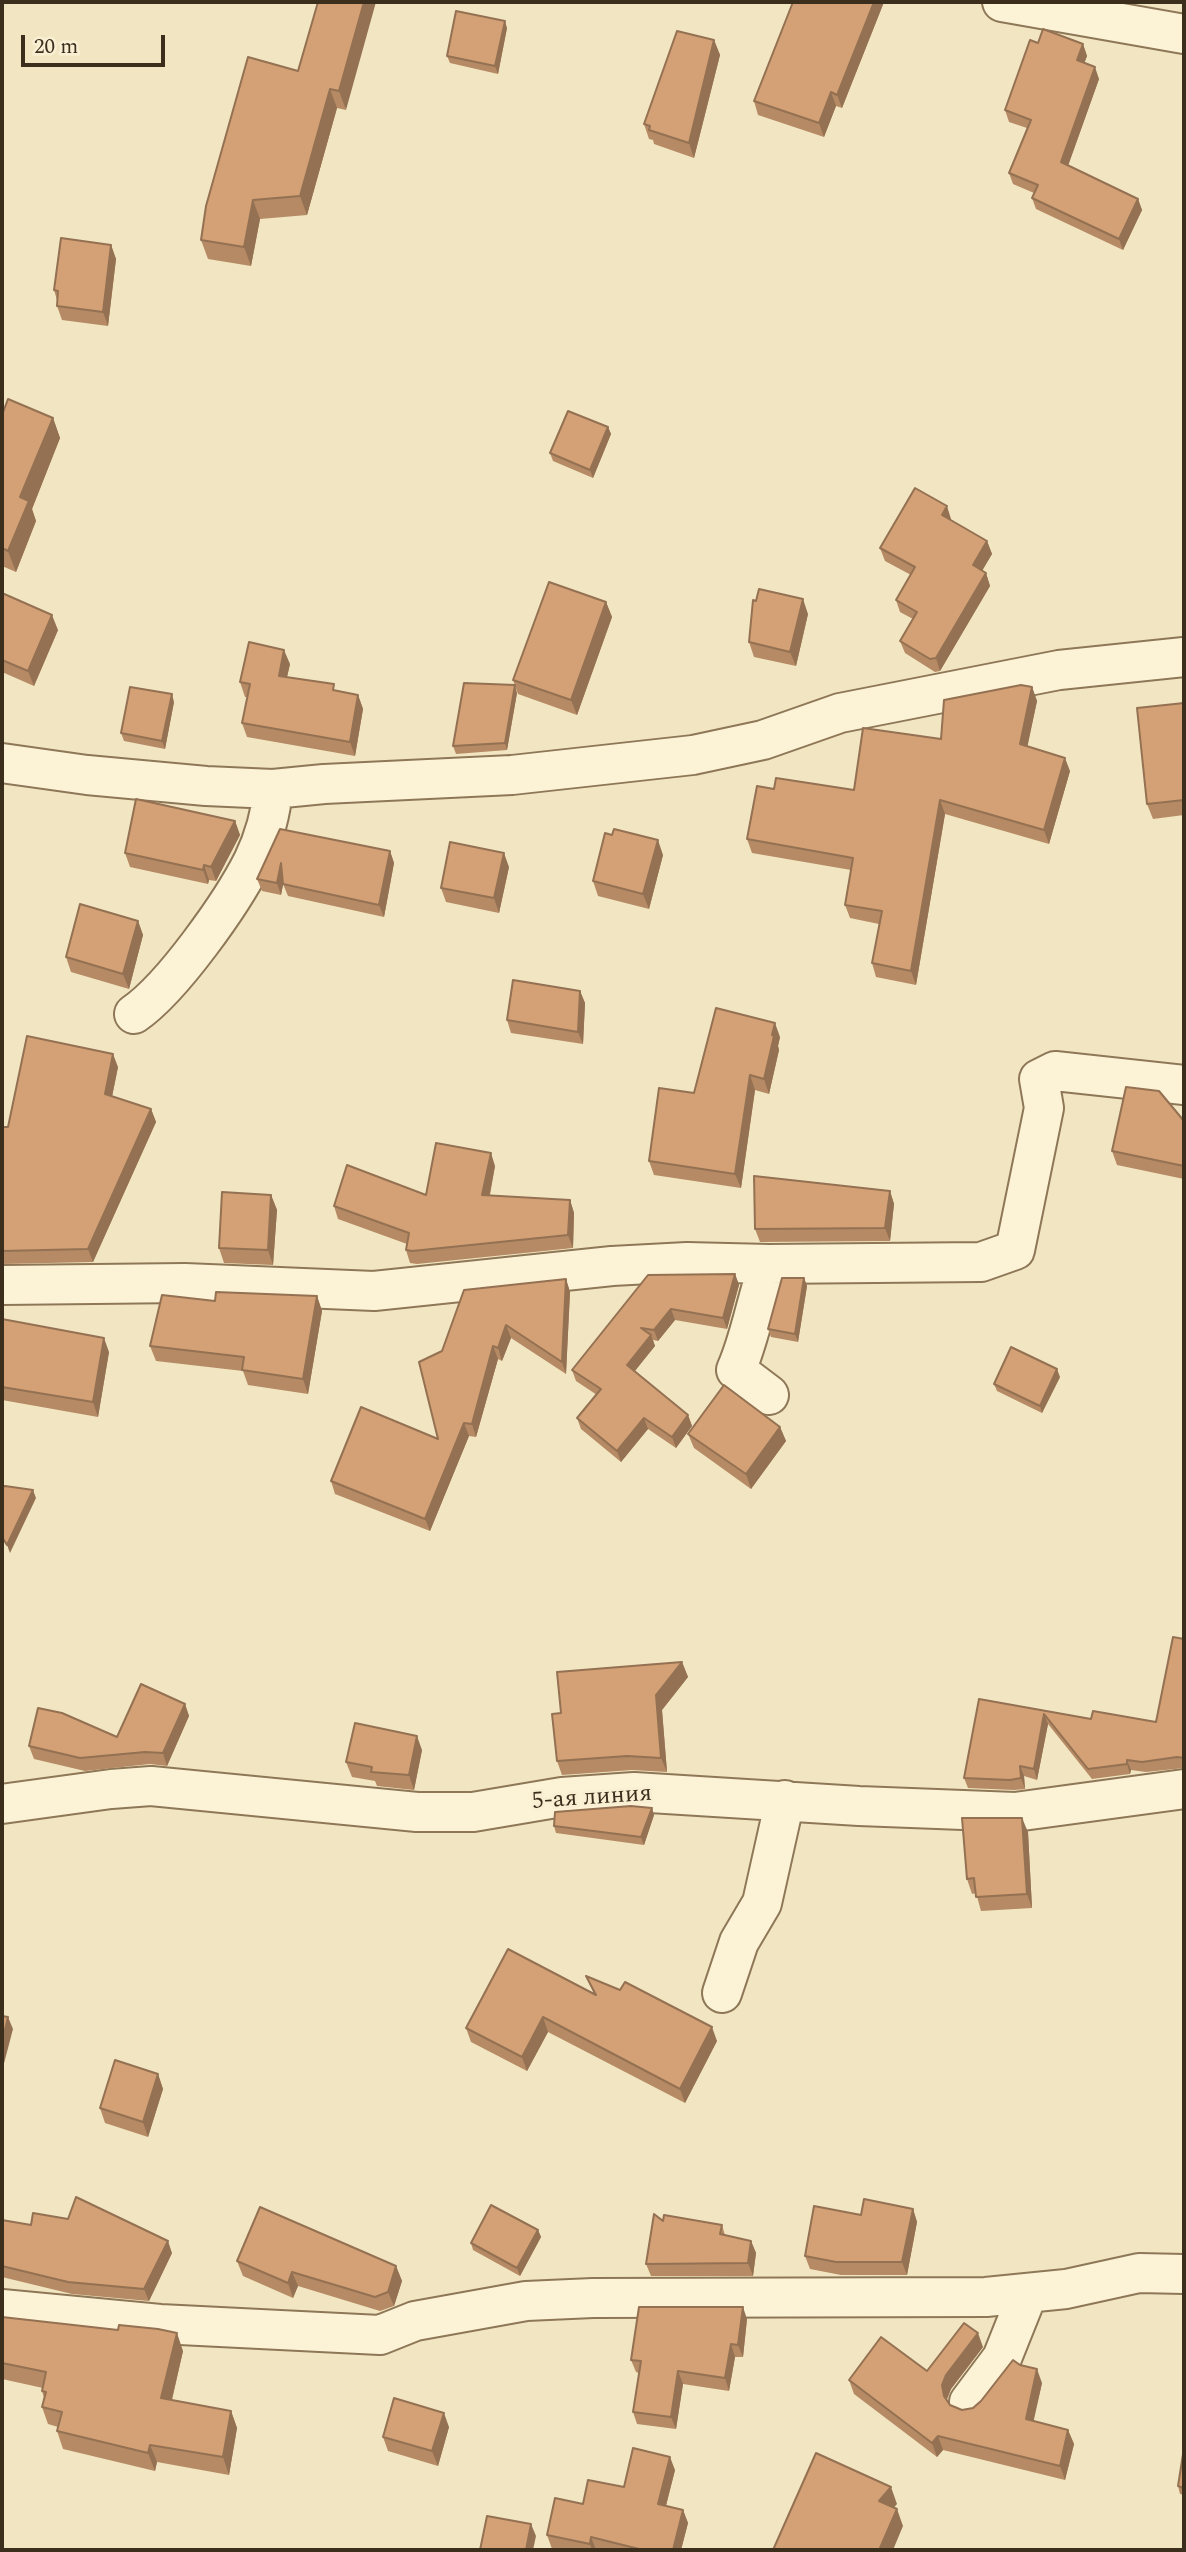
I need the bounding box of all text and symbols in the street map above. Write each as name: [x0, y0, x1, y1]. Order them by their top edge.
scale bar: [24, 21, 168, 65]
text: 20 m: [34, 31, 78, 63]
street label: 5-ая линия: [531, 1780, 653, 1818]

